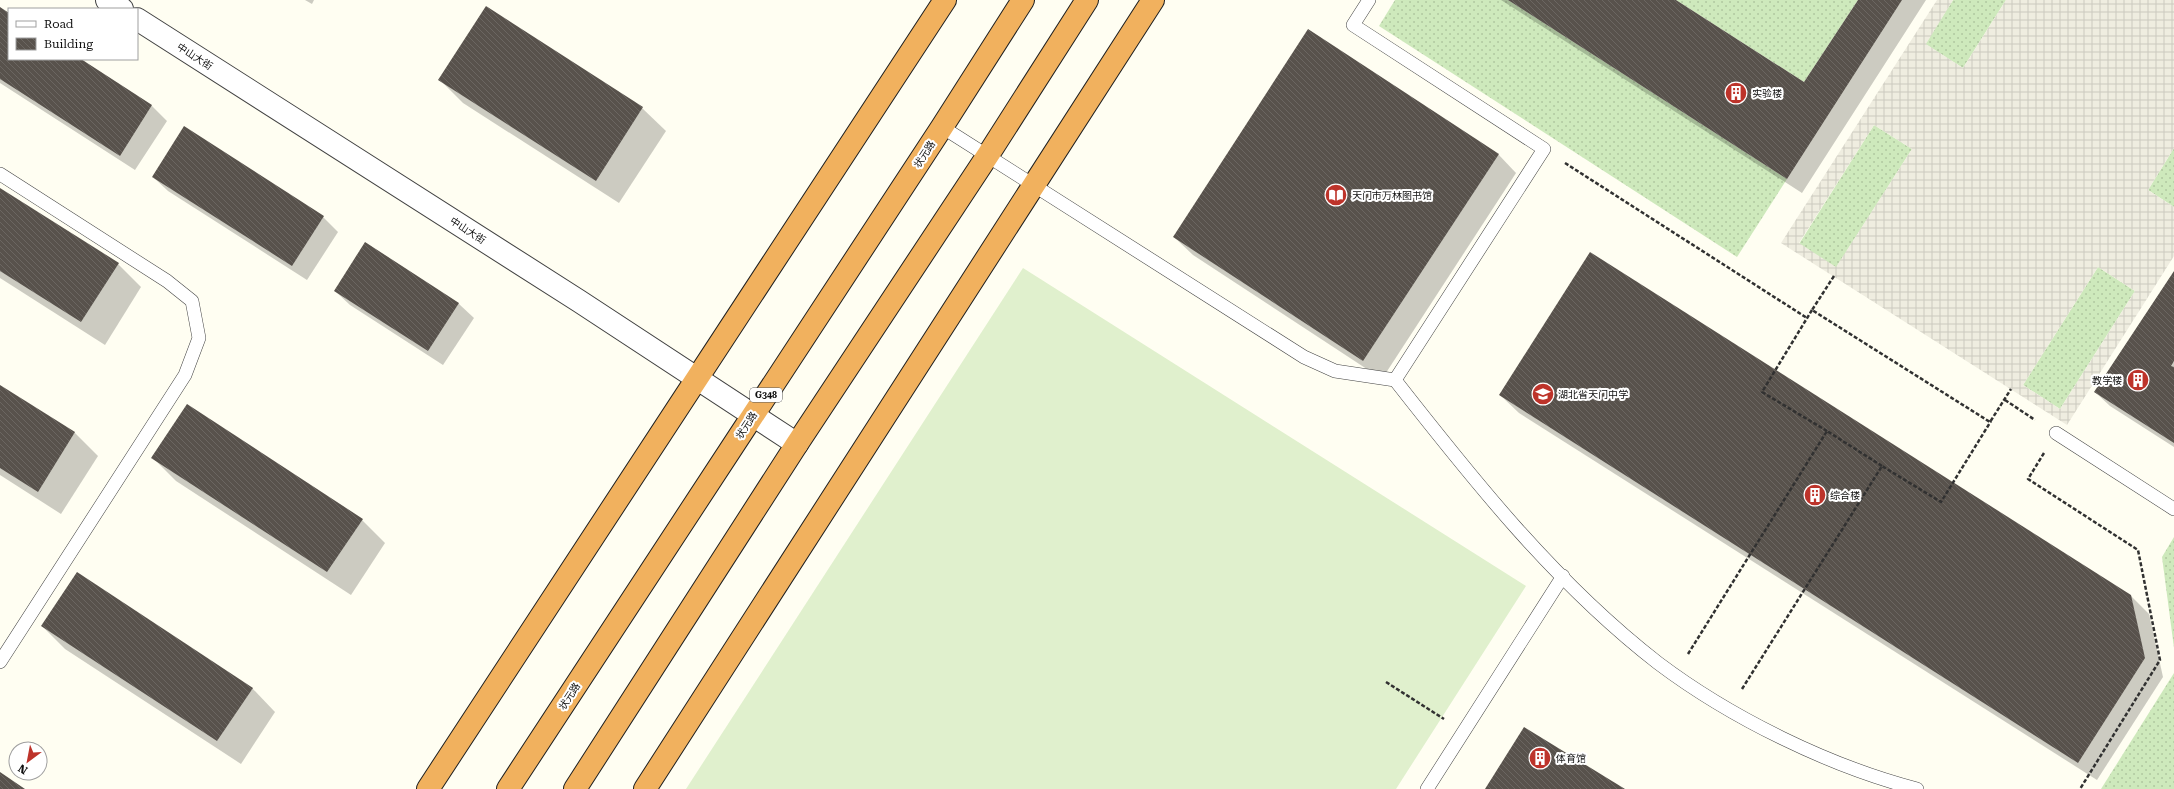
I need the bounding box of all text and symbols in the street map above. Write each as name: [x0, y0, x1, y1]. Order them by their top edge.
legend: [8, 8, 138, 60]
text: Road: [44, 17, 74, 31]
text: Building: [44, 37, 93, 51]
street label: 中山大街: [175, 41, 214, 72]
building icon: 实验楼: [1723, 80, 1749, 106]
place label: 实验楼: [1752, 88, 1782, 99]
street label: 状元路: [912, 139, 937, 170]
library icon: 天门市万林图书馆: [1323, 182, 1349, 208]
place label: 天门市万林图书馆: [1352, 190, 1432, 201]
street label: 中山大街: [448, 215, 487, 246]
building icon: 教学楼: [2125, 367, 2151, 393]
place label: 教学楼: [2092, 375, 2122, 386]
school or university icon: 湖北省天门中学: [1530, 381, 1556, 407]
road number: G348: [750, 388, 782, 402]
place label: 湖北省天门中学: [1558, 389, 1628, 400]
street label: 状元路: [734, 410, 759, 441]
building icon: 综合楼: [1802, 482, 1828, 508]
place label: 综合楼: [1830, 490, 1860, 501]
street label: 状元路: [557, 681, 582, 712]
north arrow: [8, 741, 48, 781]
building icon: 体育馆: [1527, 745, 1553, 771]
place label: 体育馆: [1556, 753, 1586, 764]
text: N: [15, 761, 30, 777]

